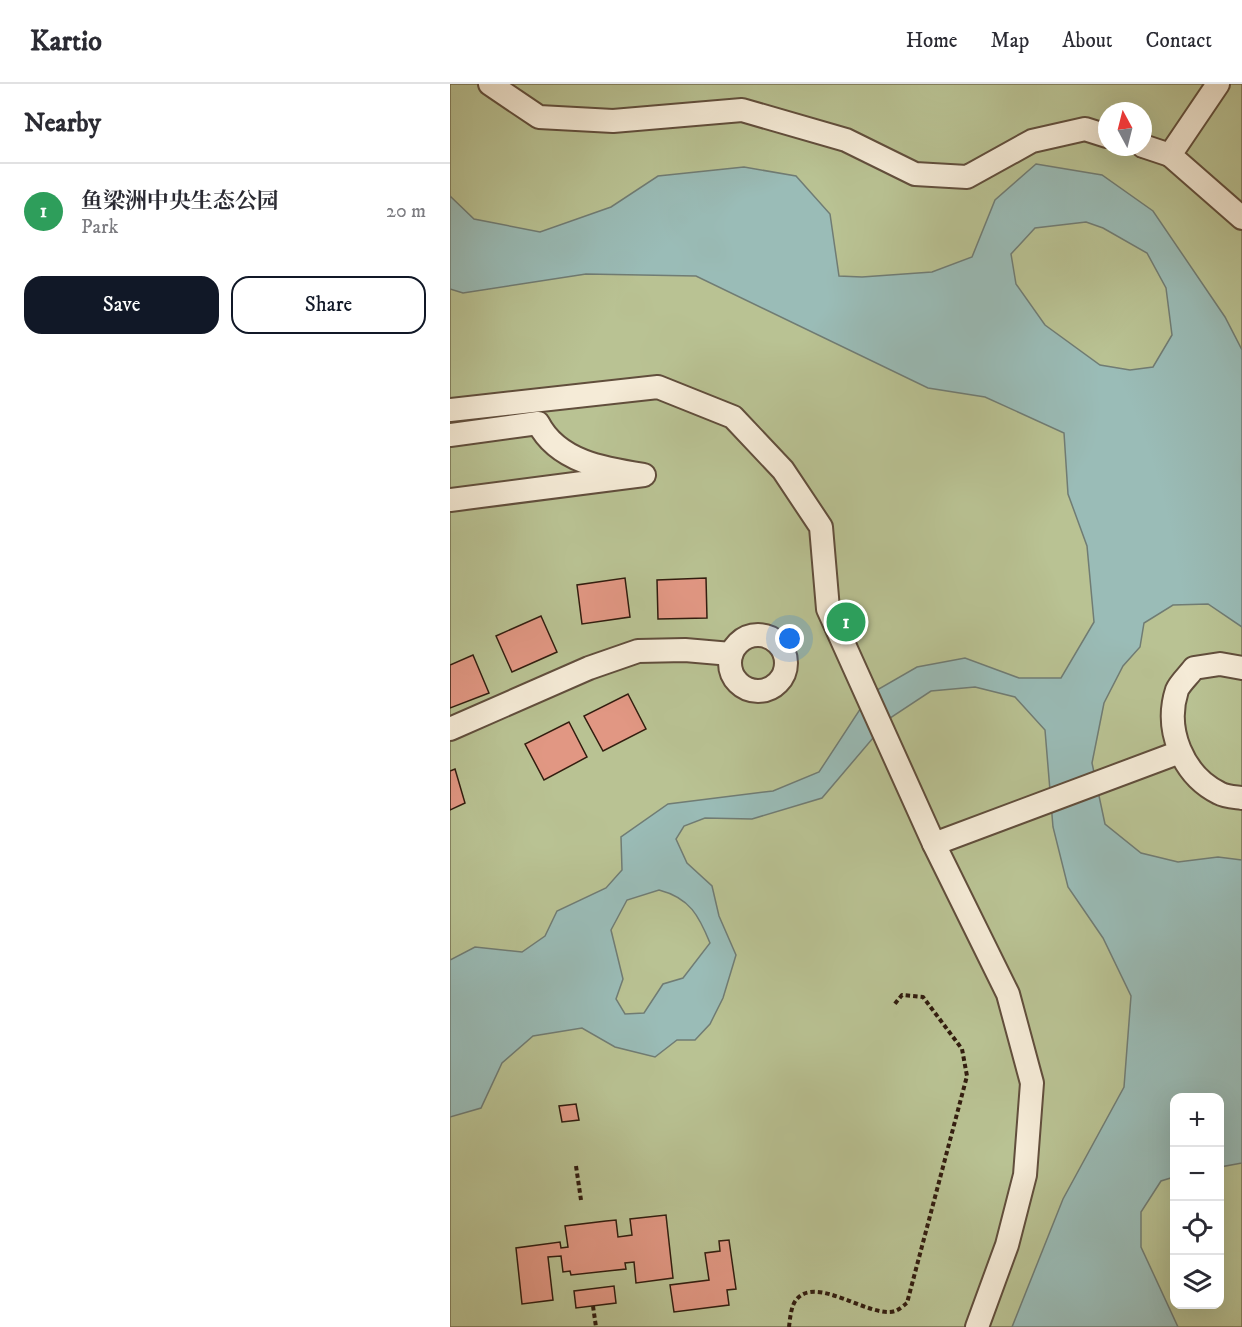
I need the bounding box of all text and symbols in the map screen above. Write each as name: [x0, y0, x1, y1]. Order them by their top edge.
text: Kartio: [30, 24, 102, 59]
text: Home: [906, 28, 958, 54]
text: Map: [991, 28, 1029, 54]
text: About: [1062, 28, 1113, 54]
text: Contact: [1146, 28, 1212, 54]
north arrow: [1098, 102, 1152, 156]
text: Nearby: [24, 107, 101, 140]
text: 鱼梁洲中央生态公园: [81, 188, 279, 215]
text: 1: [40, 199, 47, 224]
text: 20 m: [386, 199, 426, 224]
text: Park: [81, 215, 118, 240]
button: Save: [24, 276, 219, 334]
button: Share: [231, 276, 426, 334]
pin: 1: [826, 600, 866, 644]
your location: [775, 624, 804, 653]
map controls: [1170, 1093, 1224, 1309]
button: +: [1170, 1093, 1224, 1147]
button: −: [1170, 1147, 1224, 1201]
button: locate: [1170, 1201, 1224, 1255]
button: layers: [1170, 1255, 1224, 1309]

